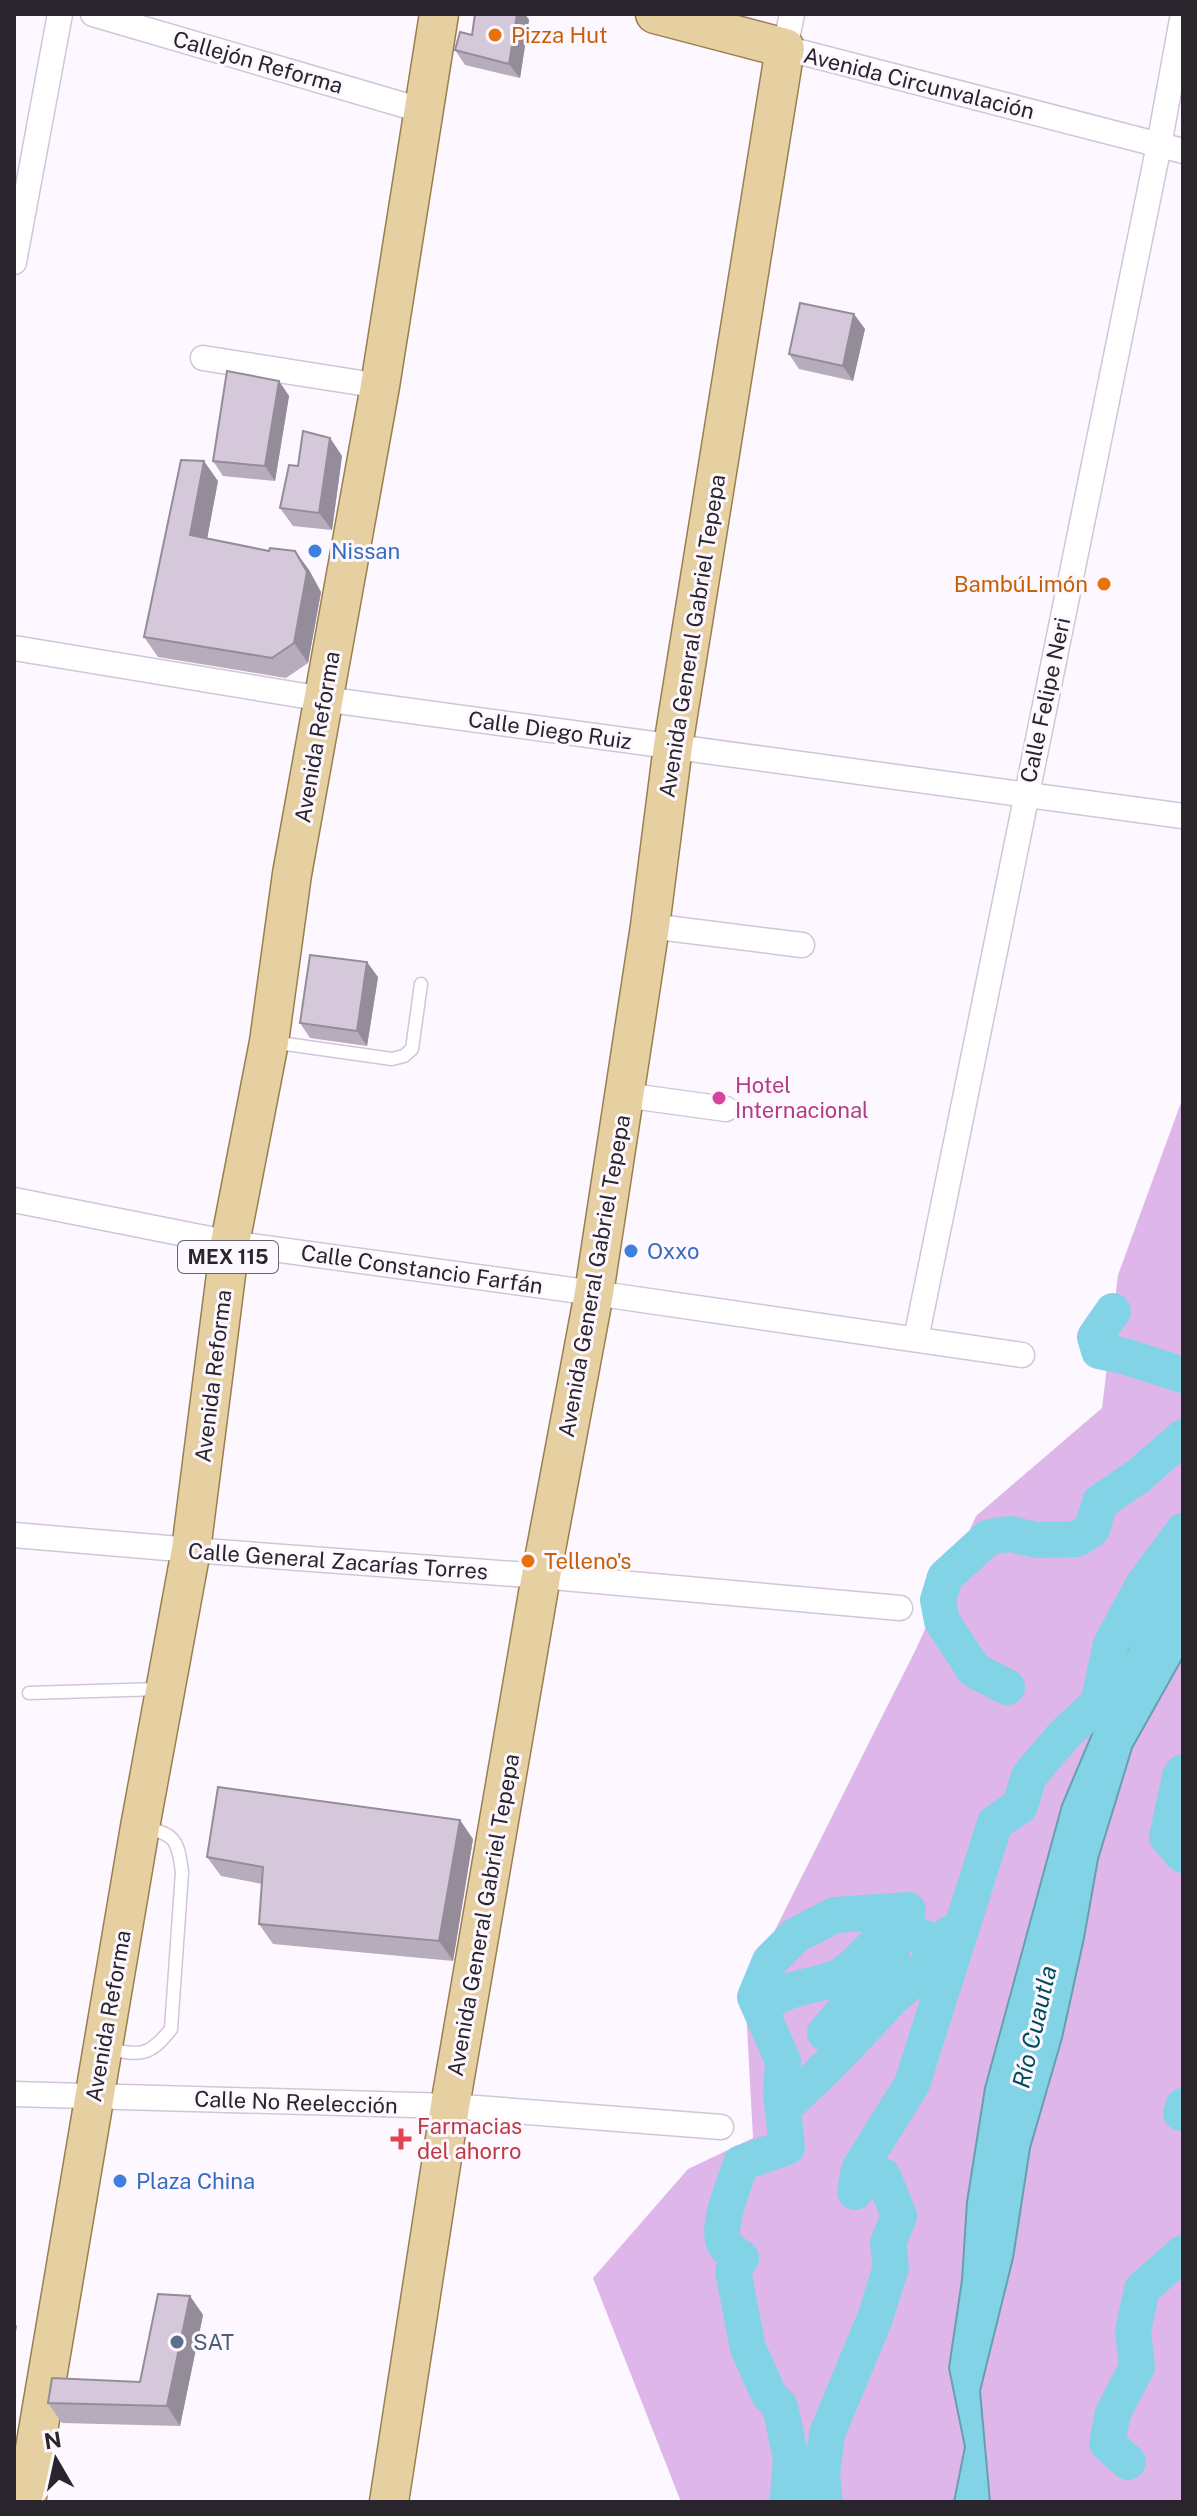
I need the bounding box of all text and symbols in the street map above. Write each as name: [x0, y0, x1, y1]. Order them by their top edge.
place label: Pizza Hut: [511, 22, 608, 48]
street label: Callejón Reforma: [170, 25, 346, 99]
marker: Pizza Hut: [486, 26, 504, 44]
street label: Avenida Circunvalación: [801, 42, 1037, 124]
street label: Avenida General Gabriel Tepepa: [654, 472, 730, 800]
place label: Nissan: [331, 538, 400, 564]
marker: Nissan: [306, 542, 324, 560]
place label: BambúLimón: [954, 571, 1088, 597]
marker: BambúLimón: [1095, 575, 1113, 593]
street label: Calle Felipe Neri: [1015, 615, 1075, 785]
street label: Avenida Reforma: [289, 649, 345, 825]
street label: Calle Diego Ruiz: [467, 706, 633, 754]
place label: Hotel Internacional: [735, 1072, 869, 1123]
marker: Hotel Internacional: [710, 1089, 728, 1107]
street label: Avenida General Gabriel Tepepa: [553, 1113, 635, 1439]
place label: Oxxo: [647, 1238, 699, 1264]
street label: Calle Constancio Farfán: [299, 1239, 545, 1299]
road number: MEX 115: [178, 1241, 278, 1273]
marker: Oxxo: [622, 1242, 640, 1260]
street label: Avenida Reforma: [190, 1288, 236, 1464]
street label: Calle General Zacarías Torres: [187, 1538, 489, 1584]
place label: Telleno's: [544, 1548, 631, 1574]
marker: Telleno's: [519, 1552, 537, 1570]
street label: Avenida General Gabriel Tepepa: [442, 1752, 524, 2078]
street label: Avenida Reforma: [80, 1928, 136, 2104]
water label: Río Cuautla: [1006, 1963, 1062, 2091]
street label: Calle No Reelección: [194, 2085, 398, 2119]
place label: Farmacias del ahorro: [417, 2113, 522, 2164]
marker: Farmacias del ahorro: [392, 2130, 410, 2148]
place label: Plaza China: [136, 2168, 255, 2194]
marker: Plaza China: [111, 2172, 129, 2190]
place label: SAT: [193, 2329, 234, 2355]
marker: SAT: [168, 2333, 186, 2351]
north arrow: [16, 2420, 96, 2500]
text: N: [42, 2426, 63, 2454]

